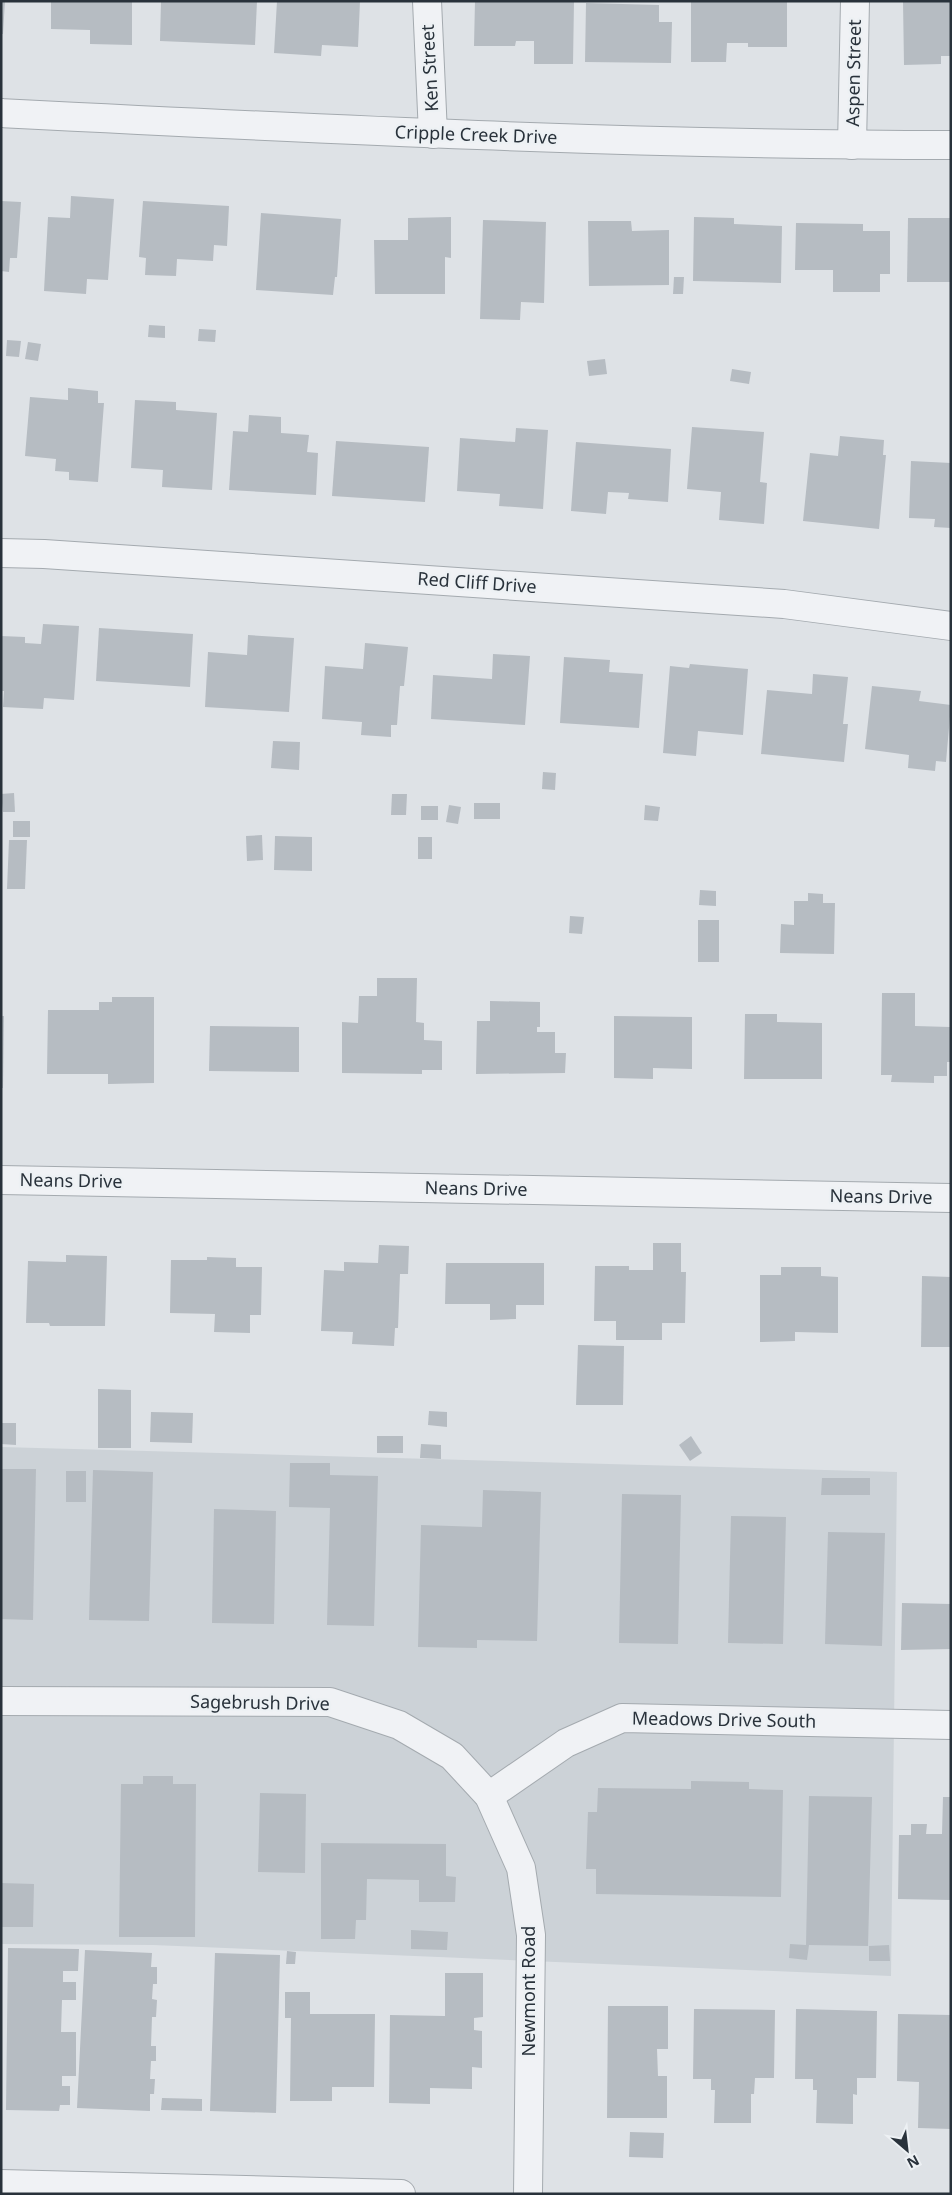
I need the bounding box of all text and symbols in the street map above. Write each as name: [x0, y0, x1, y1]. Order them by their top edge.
street label: Aspen Street: [840, 19, 866, 127]
street label: Ken Street: [415, 23, 443, 112]
street label: Cripple Creek Drive: [394, 119, 558, 149]
street label: Red Cliff Drive: [417, 566, 537, 598]
street label: Neans Drive: [19, 1167, 123, 1193]
street label: Neans Drive: [424, 1175, 528, 1201]
street label: Neans Drive: [829, 1183, 933, 1209]
street label: Sagebrush Drive: [190, 1689, 330, 1715]
street label: Meadows Drive South: [632, 1705, 816, 1733]
street label: Newmont Road: [516, 1926, 540, 2056]
north arrow: [882, 2125, 932, 2175]
text: N: [904, 2151, 923, 2173]

